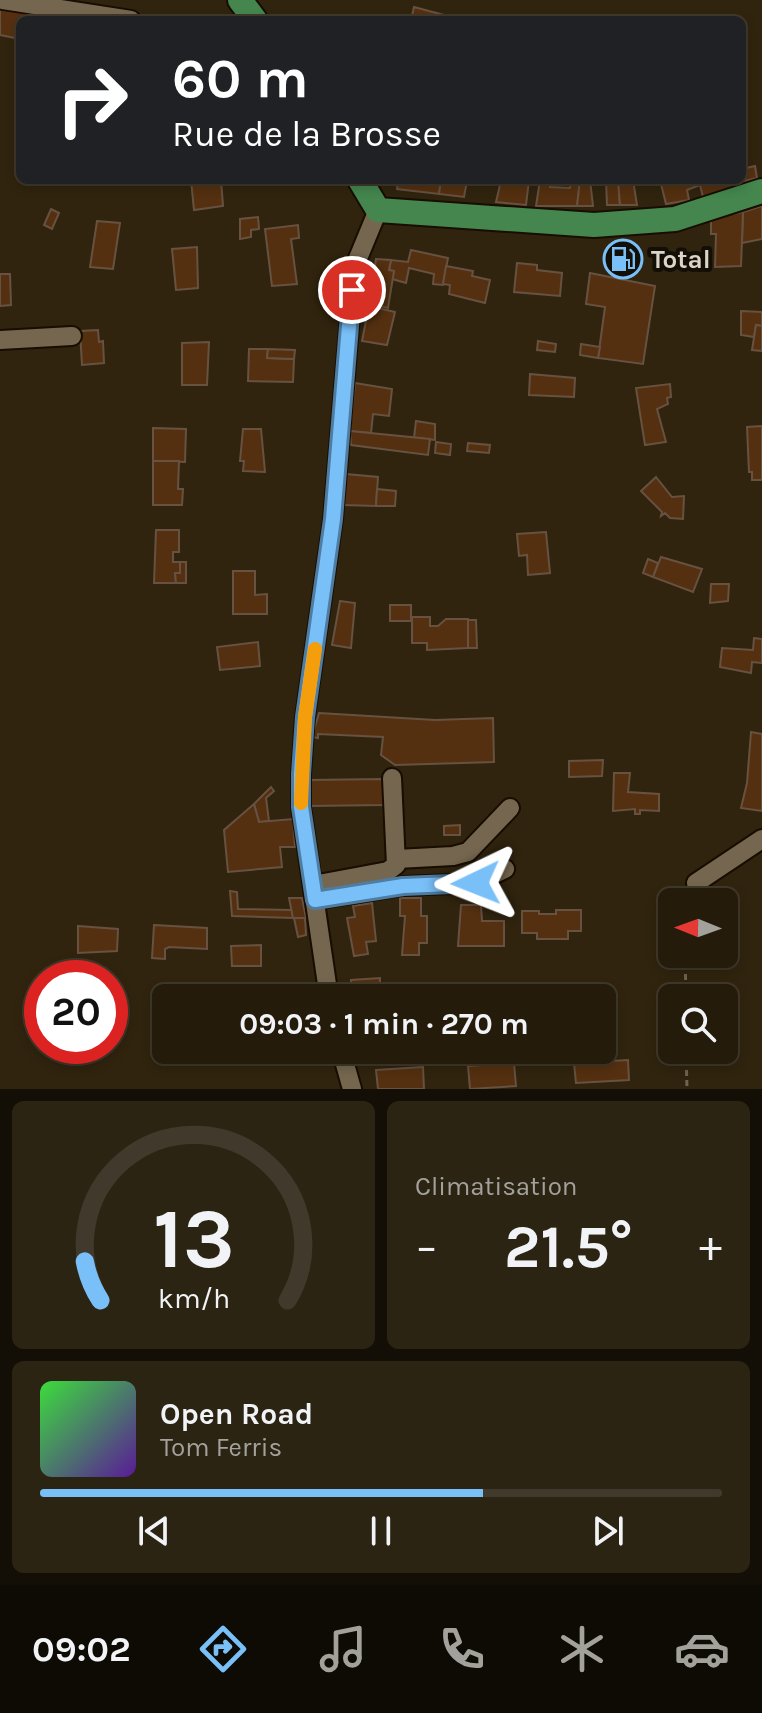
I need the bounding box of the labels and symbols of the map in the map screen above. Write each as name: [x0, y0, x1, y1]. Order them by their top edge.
fuel station icon: Total: [602, 238, 644, 280]
place label: Total: [651, 244, 711, 275]
pin: [318, 256, 386, 324]
position arrow: [434, 841, 518, 925]
north arrow: [658, 888, 738, 968]
speed limit sign: 20: [24, 960, 128, 1064]

